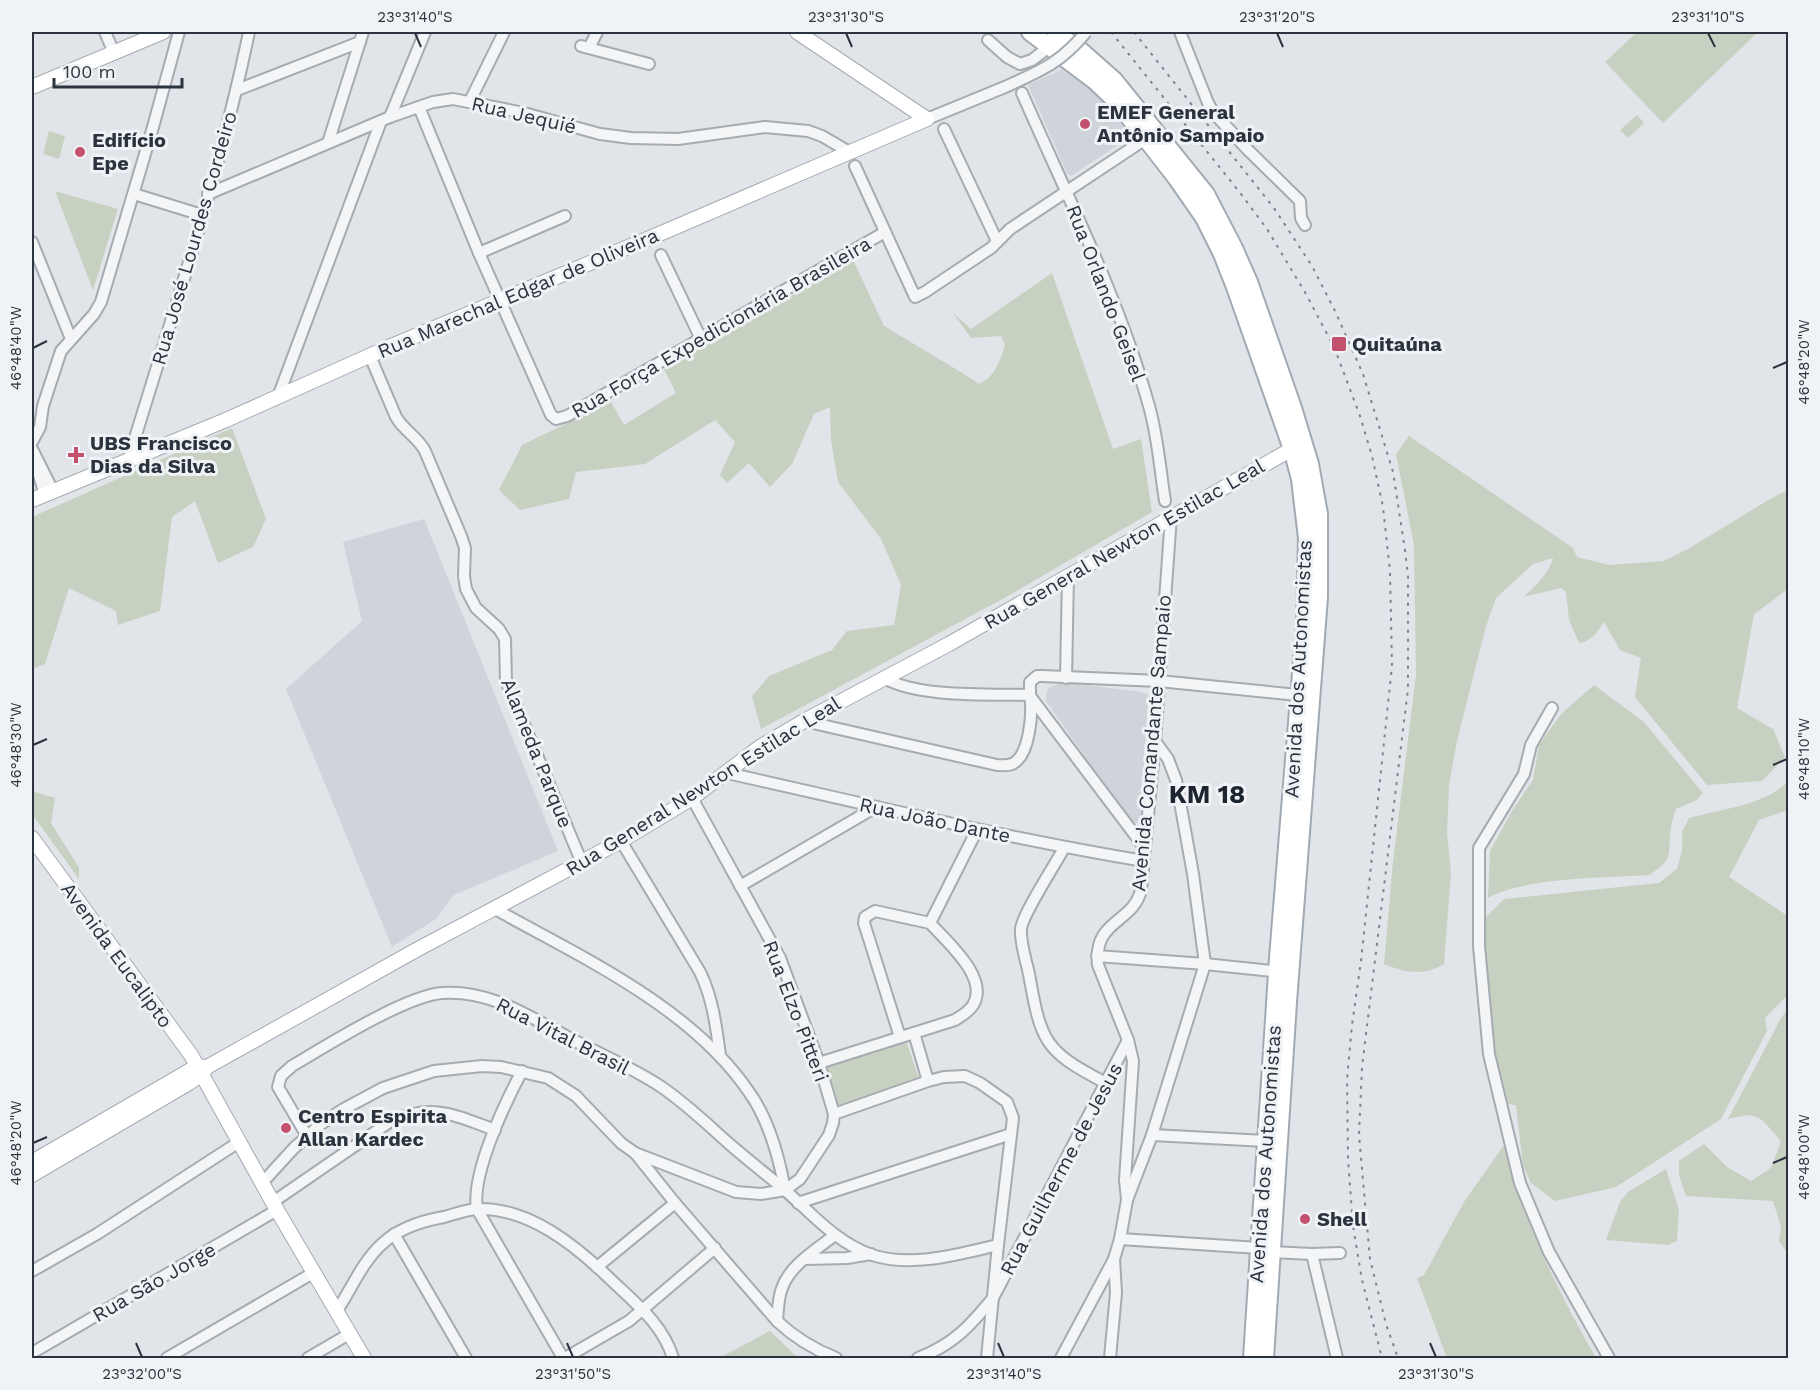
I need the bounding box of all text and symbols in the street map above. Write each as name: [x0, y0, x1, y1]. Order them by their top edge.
text: 23°31'40"S: [377, 8, 453, 26]
text: 23°31'30"S: [808, 8, 884, 26]
text: 23°31'20"S: [1239, 8, 1315, 26]
text: 23°31'10"S: [1671, 8, 1745, 26]
scale bar: [54, 51, 182, 89]
text: 100 m: [63, 61, 116, 82]
street label: Rua Jequié: [469, 91, 579, 139]
place label: EMEF General Antônio Sampaio: [1097, 100, 1265, 147]
street label: Rua José Lourdes Cordeiro: [146, 108, 242, 368]
marker: EMEF General Antônio Sampaio: [1078, 117, 1092, 131]
place label: Edifício Epe: [92, 128, 166, 175]
marker: Edifício Epe: [73, 145, 87, 159]
street label: Rua Orlando Geisel: [1061, 201, 1151, 385]
street label: Rua Marechal Edgar de Oliveira: [374, 223, 662, 363]
street label: Rua Força Expedicionária Brasileira: [567, 231, 875, 423]
text: 46°48'40"W: [7, 306, 25, 390]
text: 46°48'20"W: [1795, 319, 1813, 405]
place label: Quitaúna: [1352, 332, 1442, 356]
marker: Quitaúna: [1330, 335, 1348, 353]
place label: UBS Francisco Dias da Silva: [90, 431, 232, 478]
marker: UBS Francisco Dias da Silva: [67, 446, 85, 464]
street label: Rua General Newton Estilac Leal: [980, 454, 1268, 634]
street label: Avenida dos Autonomistas: [1279, 539, 1317, 799]
street label: Avenida Comandante Sampaio: [1126, 594, 1176, 892]
street label: Alameda Parque: [496, 675, 578, 831]
street label: Rua General Newton Estilac Leal: [561, 691, 845, 881]
text: 46°48'30"W: [7, 702, 25, 788]
text: 46°48'10"W: [1795, 718, 1813, 800]
district label: KM 18: [1169, 779, 1245, 809]
street label: Rua João Dante: [857, 792, 1013, 848]
street label: Avenida Eucalipto: [56, 878, 178, 1032]
street label: Rua Elzo Pitteri: [758, 937, 834, 1085]
street label: Rua Vital Brasil: [492, 992, 634, 1080]
street label: Avenida dos Autonomistas: [1244, 1024, 1286, 1284]
street label: Rua Guilherme de Jesus: [995, 1059, 1127, 1279]
text: 46°48'20"W: [7, 1100, 25, 1186]
place label: Centro Espirita Allan Kardec: [298, 1104, 447, 1151]
text: 46°48'00"W: [1795, 1114, 1813, 1200]
marker: Centro Espirita Allan Kardec: [279, 1121, 293, 1135]
place label: Shell: [1317, 1207, 1367, 1231]
marker: Shell: [1298, 1212, 1312, 1226]
street label: Rua São Jorge: [88, 1237, 220, 1327]
text: 23°32'00"S: [102, 1365, 182, 1383]
text: 23°31'50"S: [535, 1365, 611, 1383]
text: 23°31'40"S: [966, 1365, 1042, 1383]
text: 23°31'30"S: [1398, 1365, 1474, 1383]

